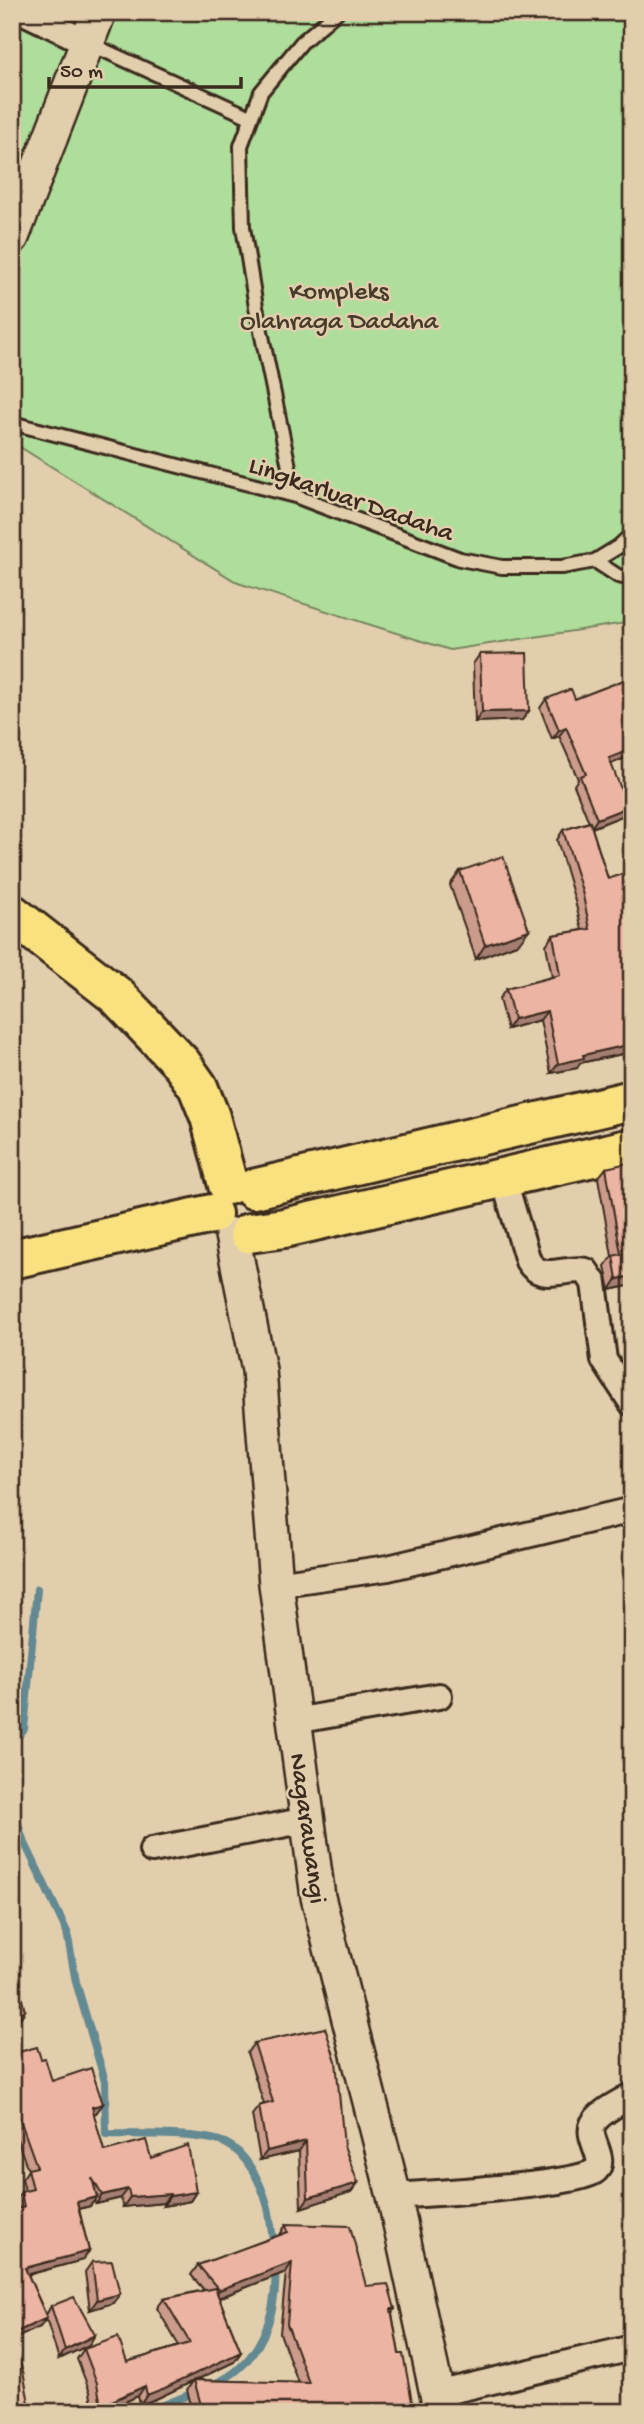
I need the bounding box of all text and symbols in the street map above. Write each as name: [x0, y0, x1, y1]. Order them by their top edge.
scale bar: [49, 46, 242, 90]
text: 50 m: [60, 61, 103, 86]
park label: Kompleks Olahraga Dadaha: [240, 278, 440, 339]
street label: Lingkarluar Dadaha: [244, 452, 459, 551]
street label: Nagarawangi: [280, 1751, 331, 1906]

